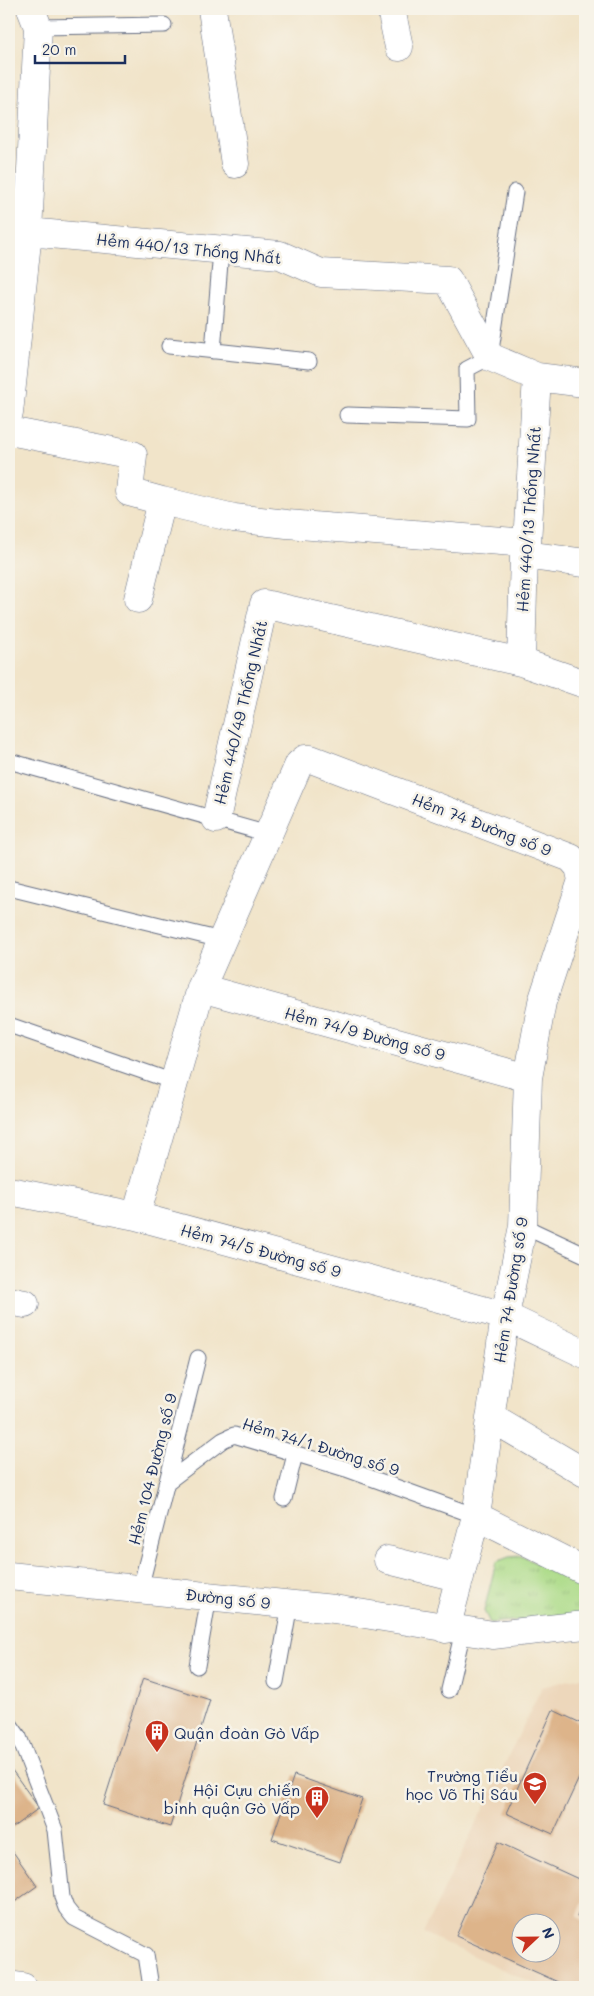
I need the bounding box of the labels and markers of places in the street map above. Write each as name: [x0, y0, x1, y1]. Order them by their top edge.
building icon: Quận đoàn Gò Vấp: [144, 1719, 170, 1753]
place label: Quận đoàn Gò Vấp: [174, 1722, 320, 1743]
place label: Trường Tiểu học Võ Thị Sáu: [405, 1765, 518, 1804]
school or university icon: Trường Tiểu học Võ Thị Sáu: [522, 1771, 548, 1805]
place label: Hội Cựu chiến binh quận Gò Vấp: [164, 1779, 300, 1818]
building icon: Hội Cựu chiến binh quận Gò Vấp: [304, 1785, 330, 1819]

